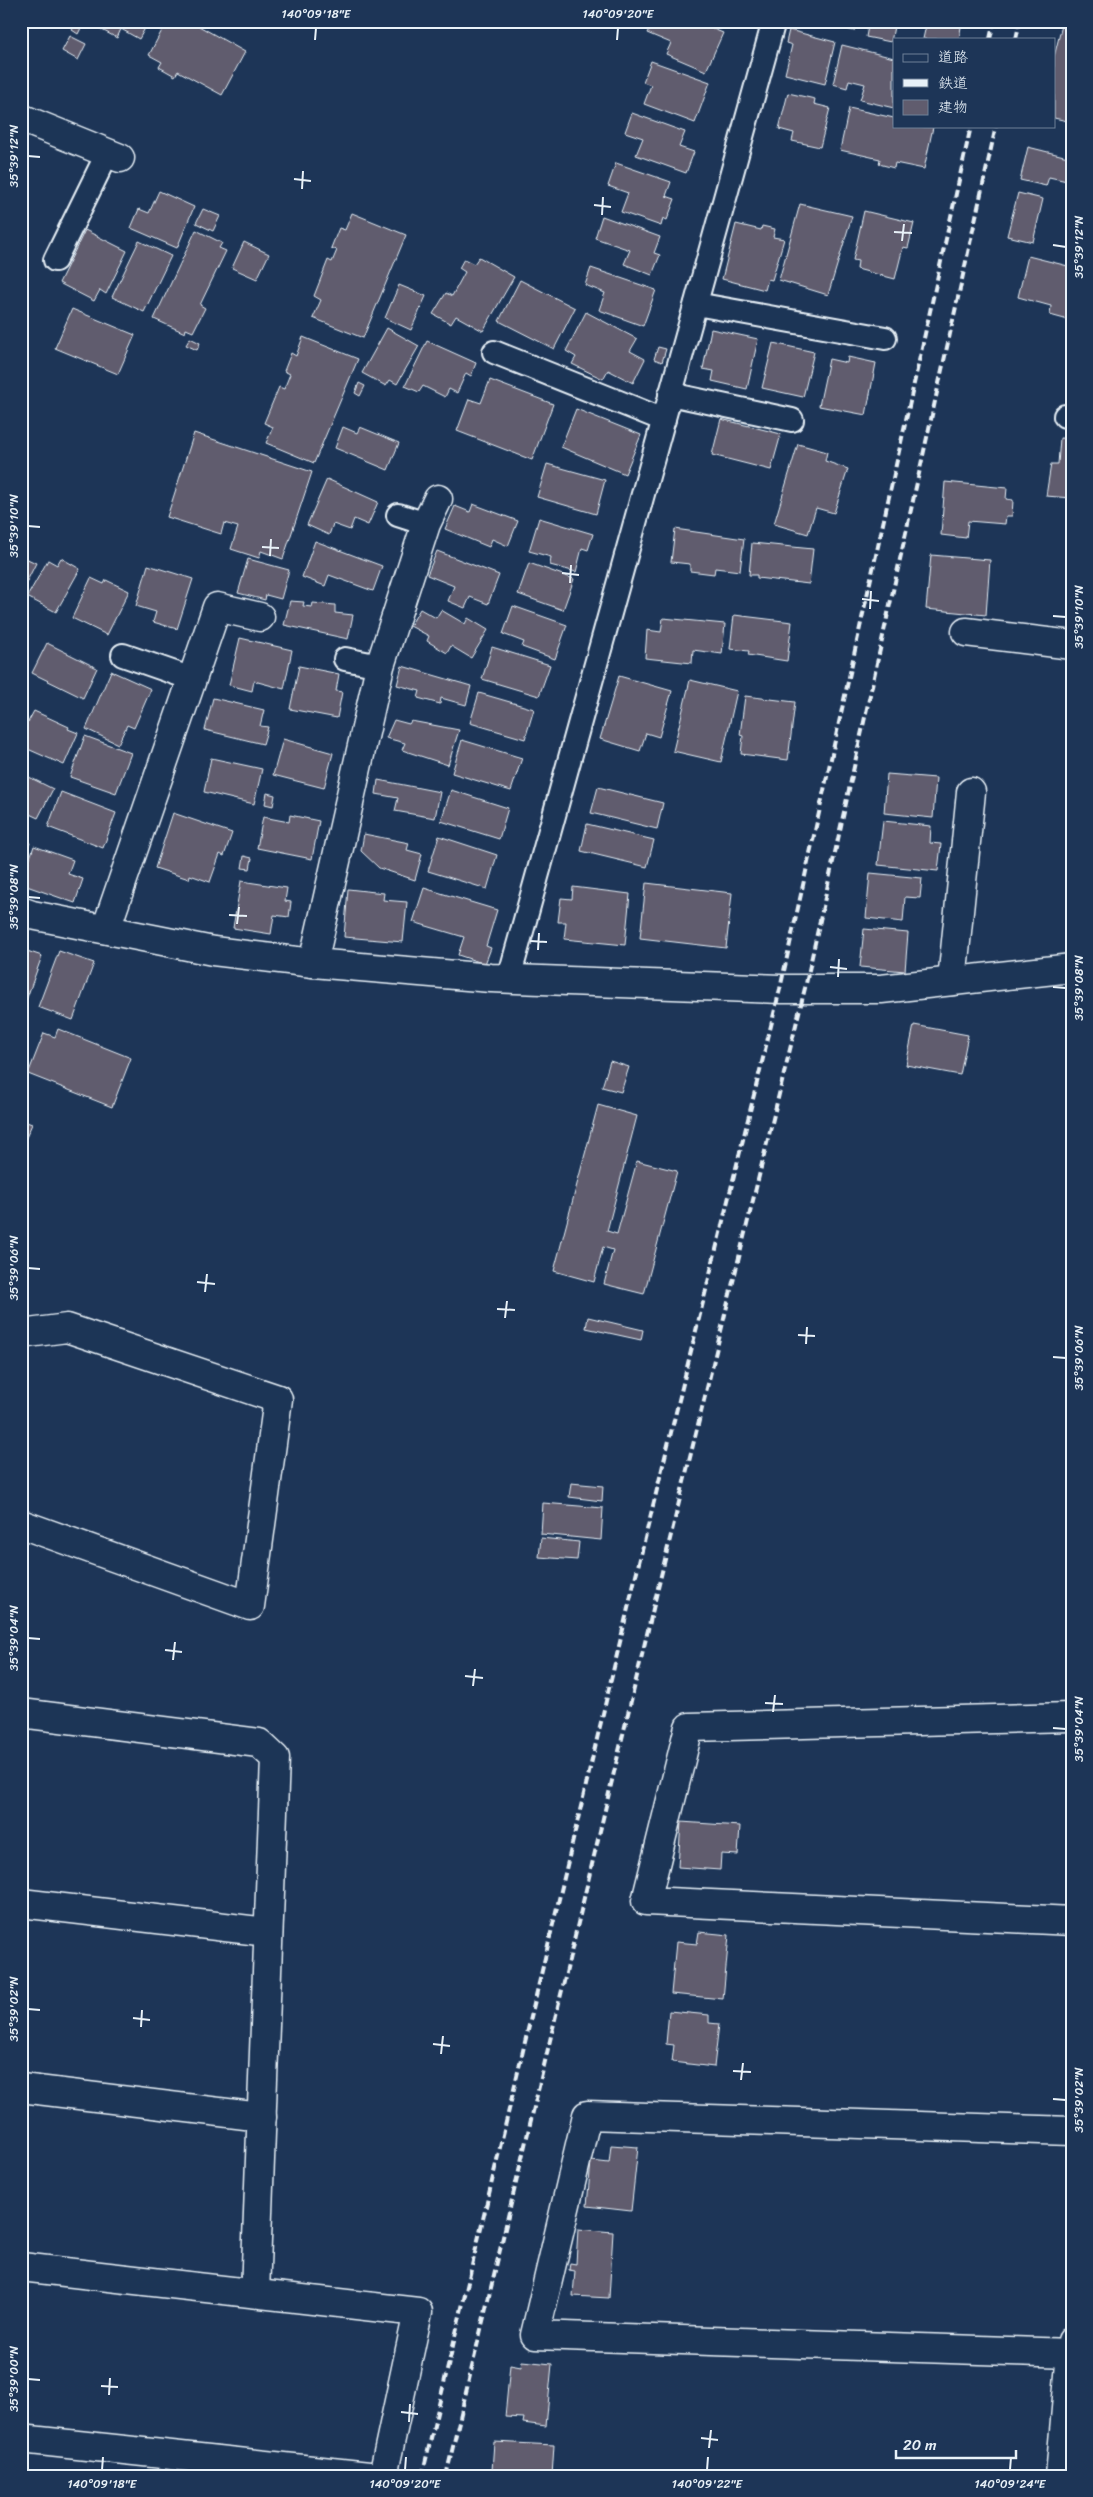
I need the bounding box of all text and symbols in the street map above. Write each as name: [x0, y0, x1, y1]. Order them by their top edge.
text: 140°09'18"E: [282, 3, 352, 25]
text: 140°09'20"E: [583, 3, 655, 25]
legend: [893, 38, 1056, 128]
text: 道路: [938, 44, 968, 70]
text: 鉄道: [938, 70, 968, 96]
text: 建物: [938, 94, 968, 120]
text: 35°39'12"N: [3, 124, 25, 187]
text: 35°39'12"N: [1068, 215, 1090, 278]
text: 35°39'10"N: [3, 494, 25, 558]
text: 35°39'10"N: [1068, 585, 1090, 649]
text: 35°39'08"N: [3, 864, 25, 930]
text: 35°39'08"N: [1068, 955, 1090, 1021]
text: 35°39'06"N: [3, 1235, 25, 1301]
text: 35°39'06"N: [1068, 1325, 1090, 1391]
text: 35°39'04"N: [3, 1604, 25, 1671]
text: 35°39'04"N: [1068, 1695, 1090, 1762]
text: 35°39'02"N: [3, 1976, 25, 2042]
text: 35°39'02"N: [1068, 2067, 1090, 2133]
text: 35°39'00"N: [3, 2345, 25, 2412]
scale bar: [896, 2427, 1016, 2459]
text: 20 m: [903, 2432, 937, 2458]
text: 140°09'18"E: [68, 2473, 138, 2495]
text: 140°09'20"E: [370, 2473, 442, 2495]
text: 140°09'22"E: [672, 2473, 743, 2495]
text: 140°09'24"E: [975, 2473, 1047, 2495]

